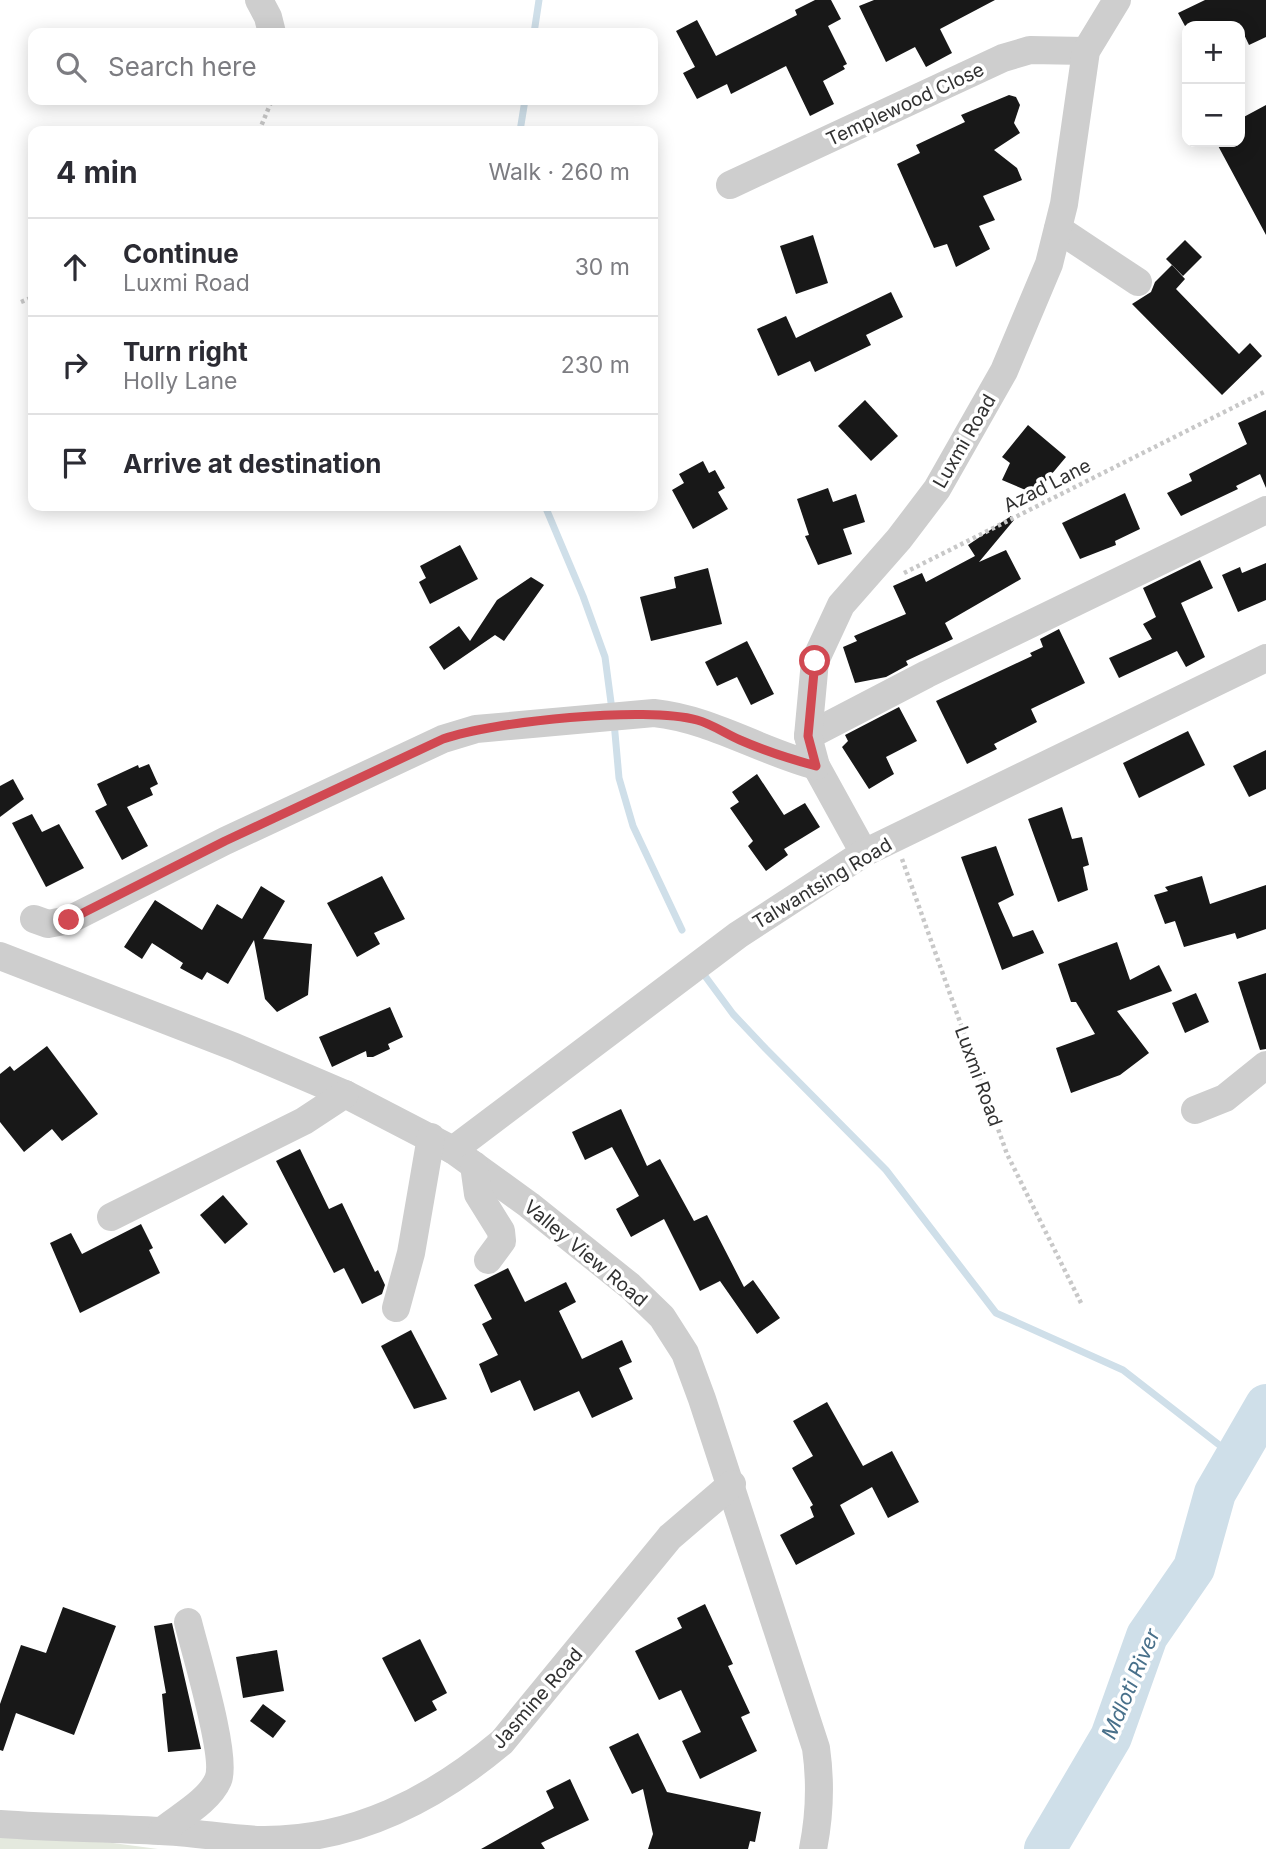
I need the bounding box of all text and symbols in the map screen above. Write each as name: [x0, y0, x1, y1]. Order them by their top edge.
map controls: [1182, 21, 1245, 147]
button: +: [1182, 21, 1245, 84]
search box: [28, 28, 658, 105]
icon: search: [52, 48, 90, 86]
text: Search here: [108, 51, 257, 82]
street label: Templewood Close: [823, 58, 988, 151]
button: −: [1182, 84, 1245, 147]
text: 4 min: [56, 154, 138, 190]
text: Walk · 260 m: [488, 158, 630, 186]
text: Continue: [123, 238, 239, 269]
icon: ahead: [56, 248, 94, 286]
text: 30 m: [575, 253, 630, 281]
text: Luxmi Road: [123, 269, 250, 297]
text: Turn right: [123, 336, 248, 367]
icon: right: [56, 346, 94, 384]
text: 230 m: [561, 351, 630, 379]
text: Holly Lane: [123, 367, 237, 395]
street label: Luxmi Road: [928, 390, 1001, 492]
icon: arrive: [56, 444, 94, 482]
text: Arrive at destination: [123, 448, 382, 479]
street label: Azad Lane: [1000, 454, 1095, 517]
route start: [799, 645, 830, 676]
street label: Talwantsing Road: [748, 833, 896, 934]
route end: [53, 904, 84, 935]
street label: Luxmi Road: [950, 1023, 1007, 1129]
street label: Valley View Road: [519, 1195, 652, 1312]
water label: Mdloti River: [1096, 1624, 1165, 1743]
street label: Jasmine Road: [487, 1643, 587, 1754]

